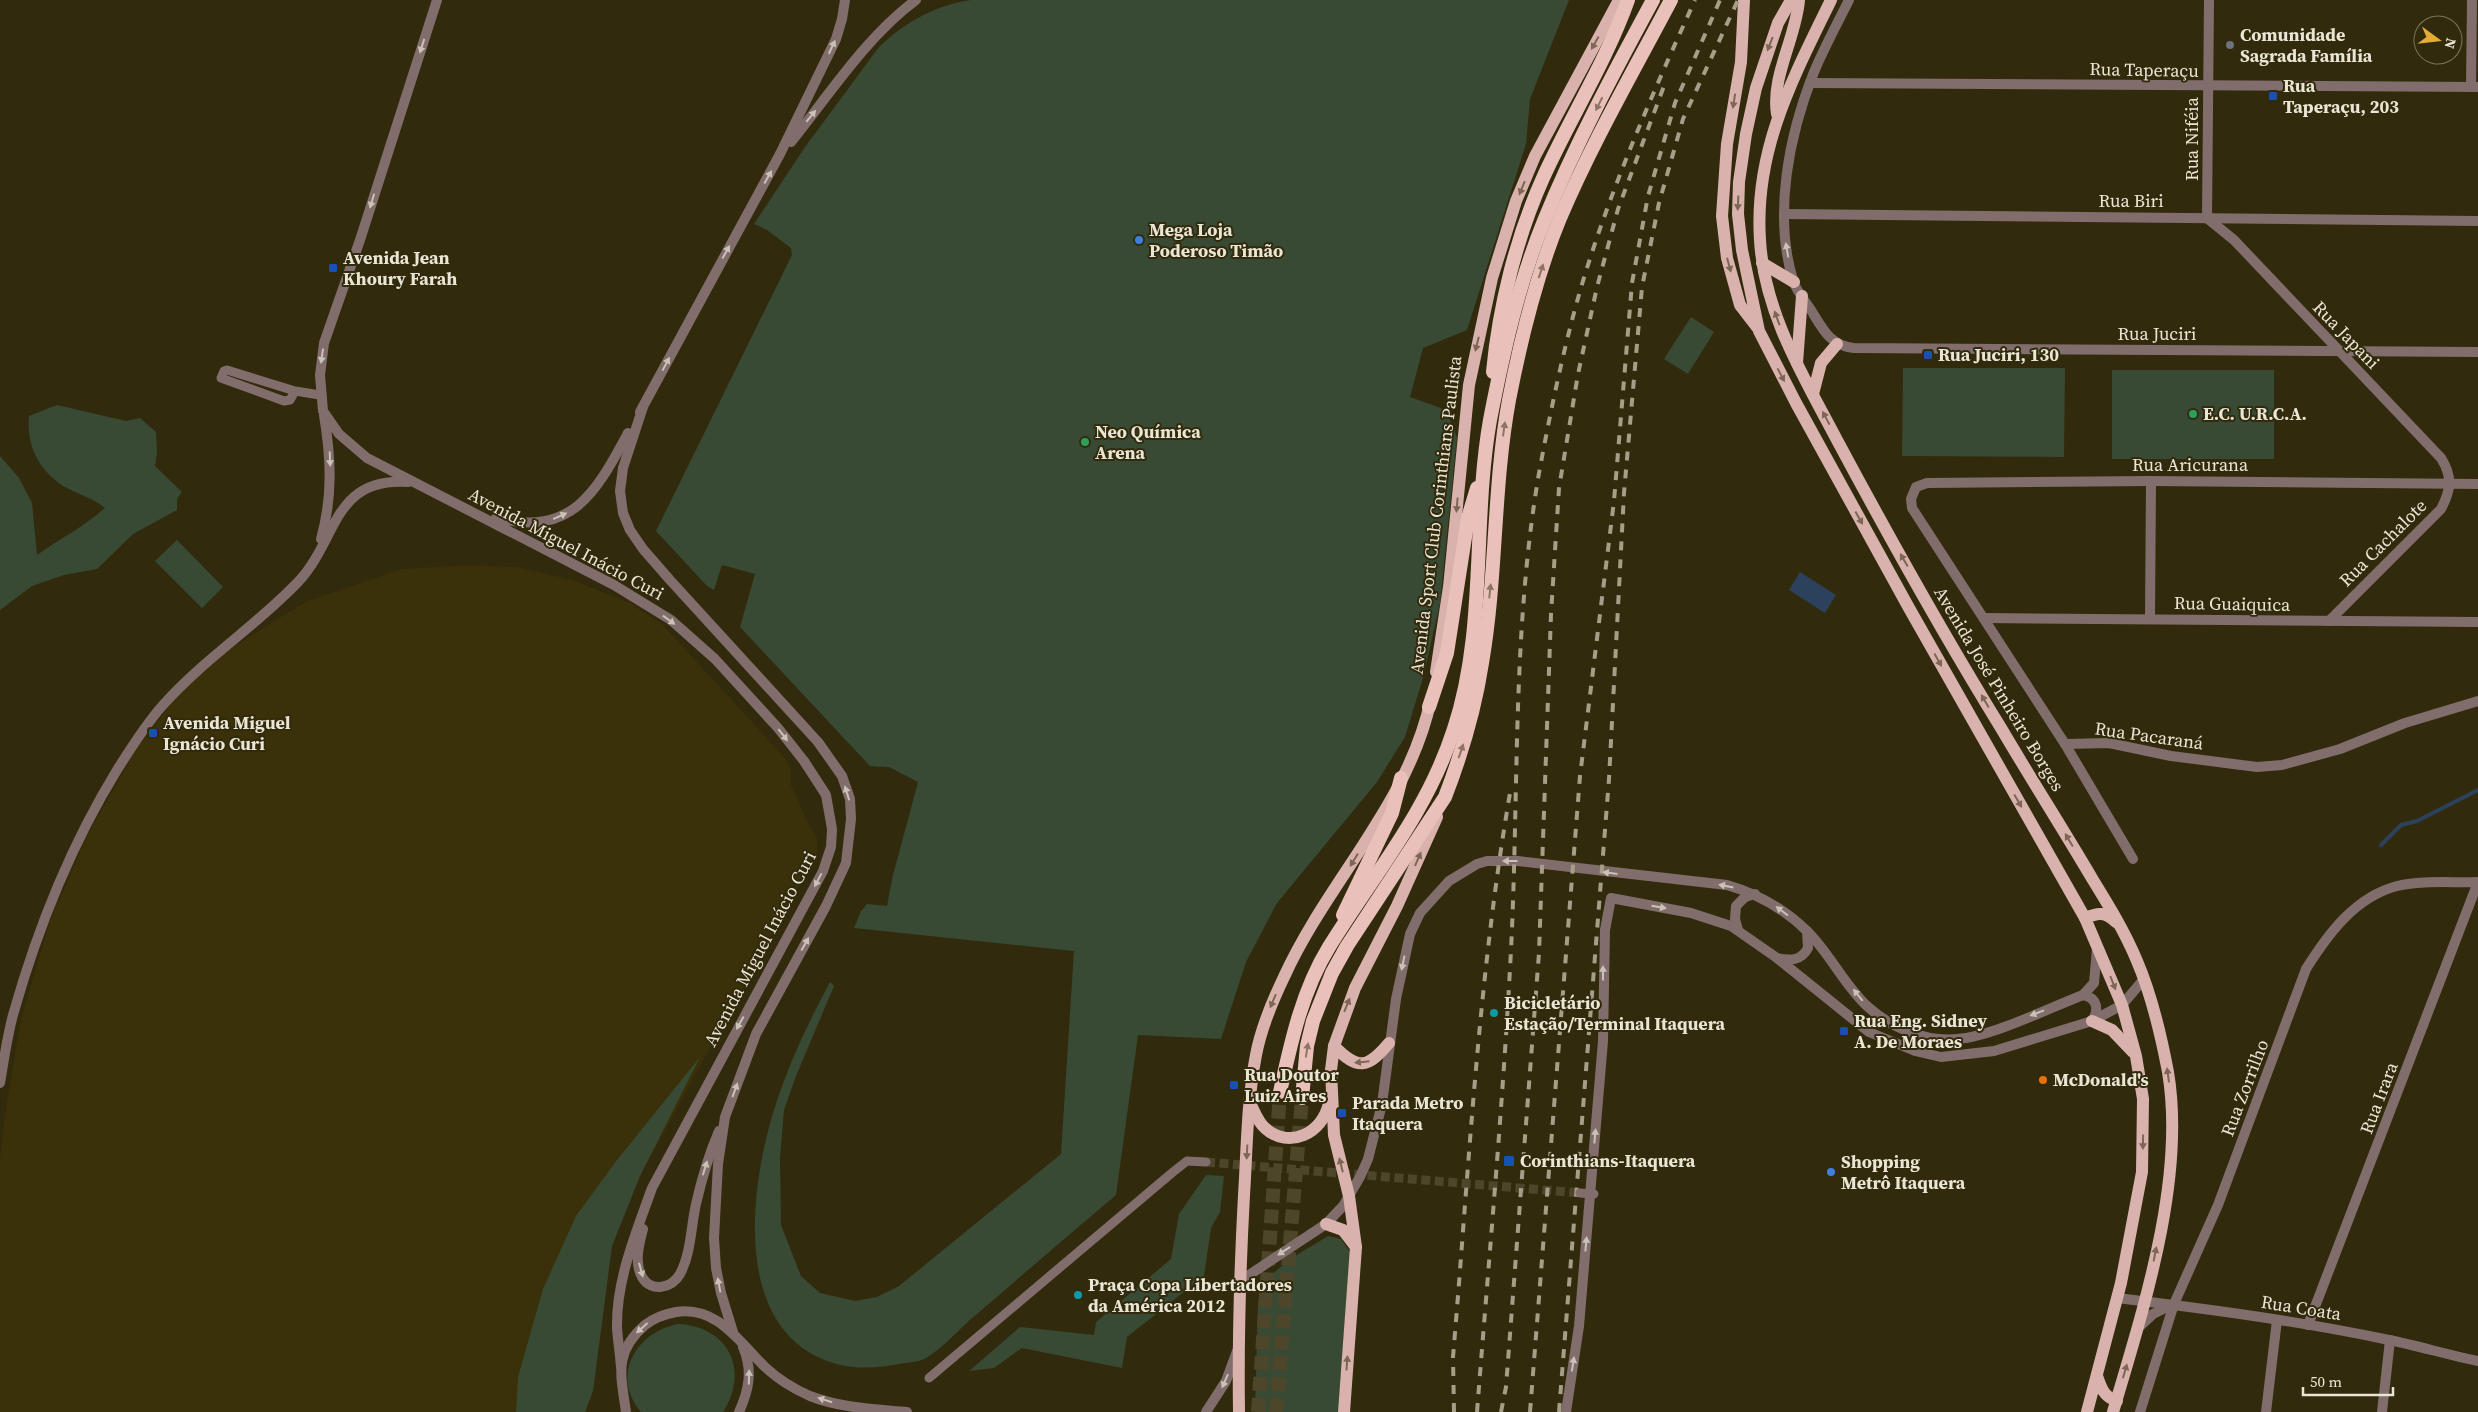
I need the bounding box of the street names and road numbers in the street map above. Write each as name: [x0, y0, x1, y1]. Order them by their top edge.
street label: Rua Taperaçu: [2089, 56, 2199, 83]
street label: Rua Niféia: [2179, 96, 2204, 181]
street label: Rua Biri: [2098, 188, 2164, 213]
street label: Rua Japani: [2307, 295, 2385, 374]
street label: Rua Juciri: [2117, 321, 2197, 346]
street label: Avenida Sport Club Corinthians Paulista: [1404, 354, 1468, 675]
street label: Rua Aricurana: [2132, 452, 2249, 477]
street label: Avenida Miguel Inácio Curi: [464, 481, 668, 606]
street label: Rua Cachalote: [2333, 493, 2432, 592]
street label: Avenida José Pinheiro Borges: [1928, 582, 2071, 796]
street label: Rua Guaiquica: [2174, 590, 2291, 617]
street label: Rua Pacaraná: [2093, 716, 2206, 756]
street label: Avenida Miguel Inácio Curi: [697, 847, 822, 1051]
street label: Rua Zorrilho: [2215, 1036, 2274, 1140]
street label: Rua Irara: [2353, 1058, 2404, 1137]
street label: Rua Coata: [2259, 1289, 2344, 1326]

